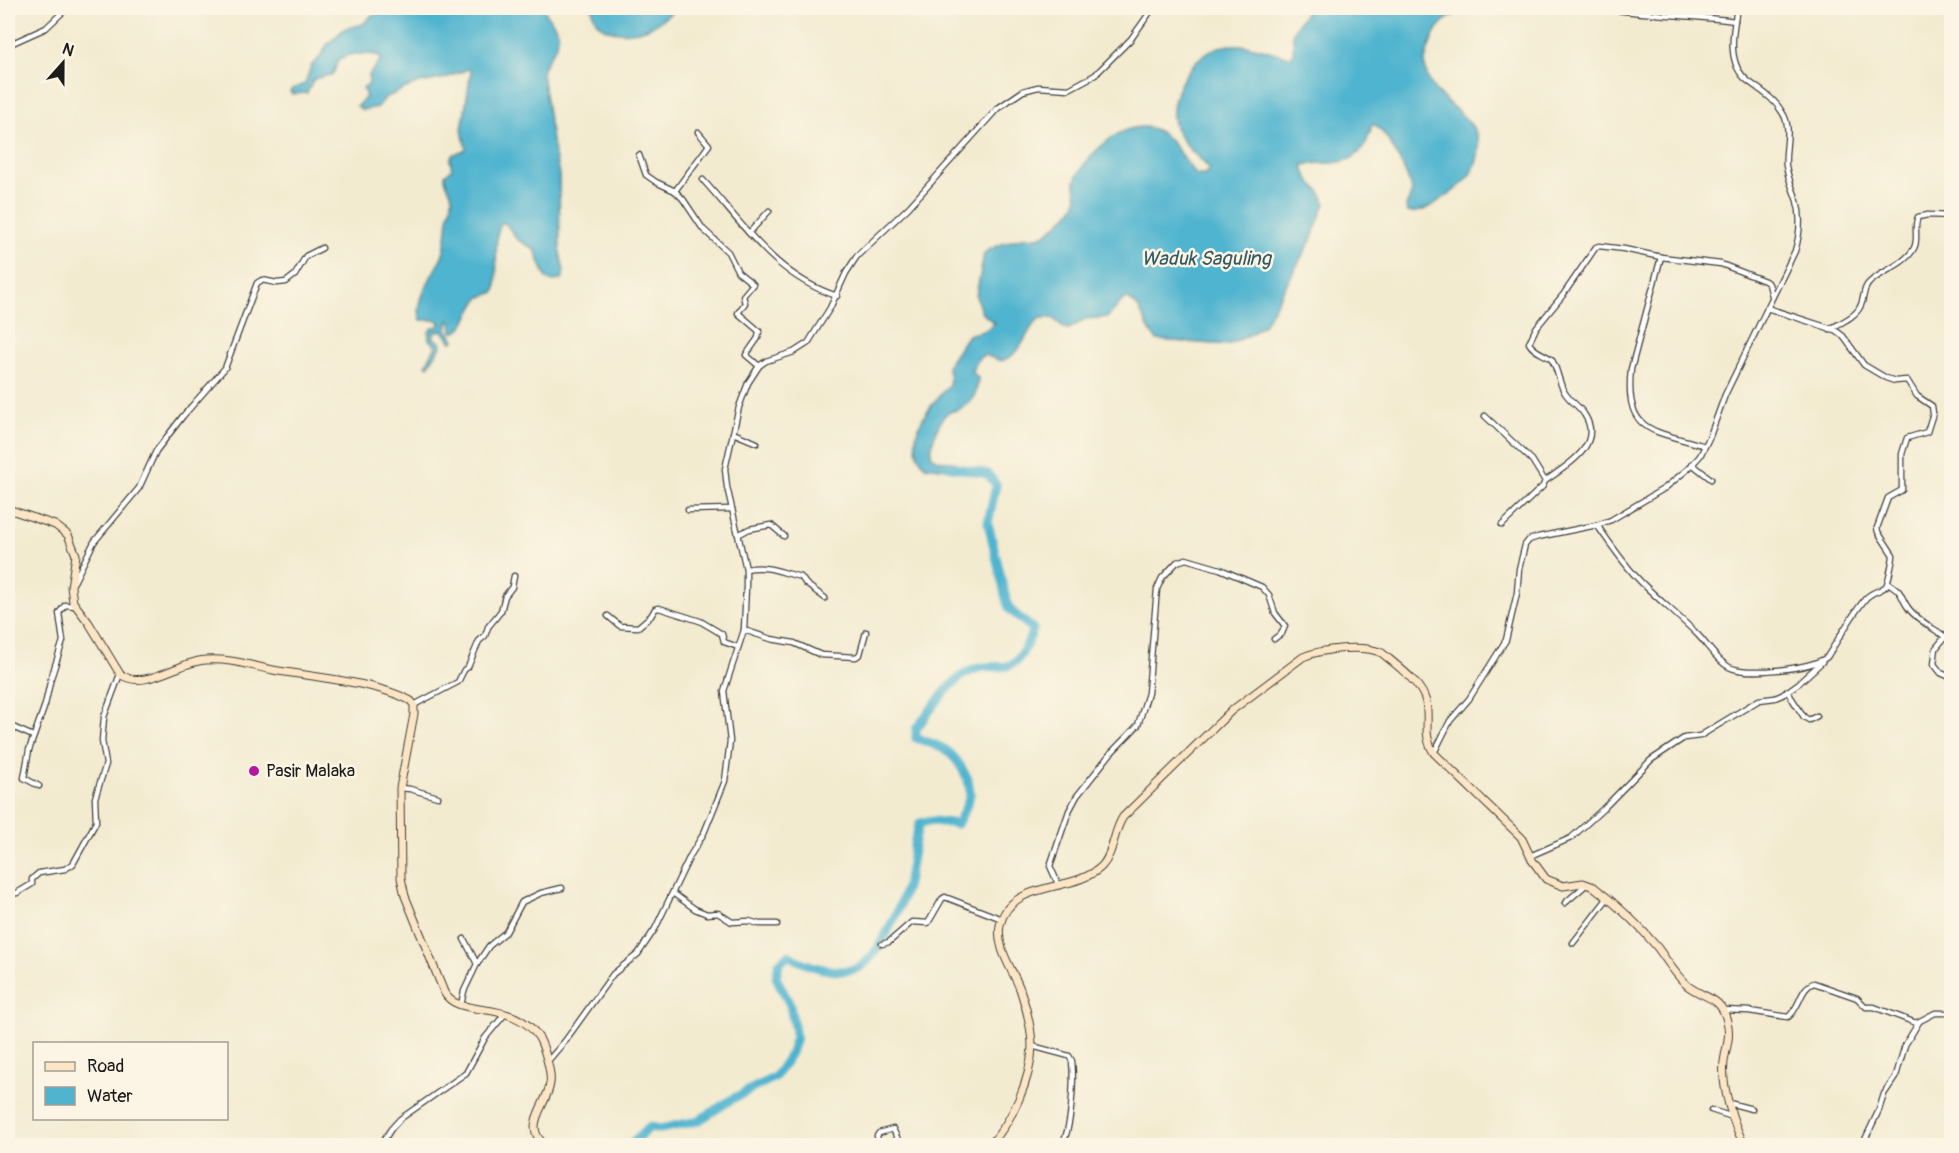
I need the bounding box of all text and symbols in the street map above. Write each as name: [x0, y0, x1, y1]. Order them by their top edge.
north arrow: [33, 33, 93, 93]
text: N: [59, 39, 77, 61]
water label: Waduk Saguling: [1141, 246, 1273, 271]
place label: Pasir Malaka: [266, 760, 355, 783]
marker: Pasir Malaka: [247, 764, 261, 778]
legend: [33, 1042, 228, 1120]
text: Road: [87, 1055, 124, 1078]
text: Water: [87, 1085, 133, 1108]

